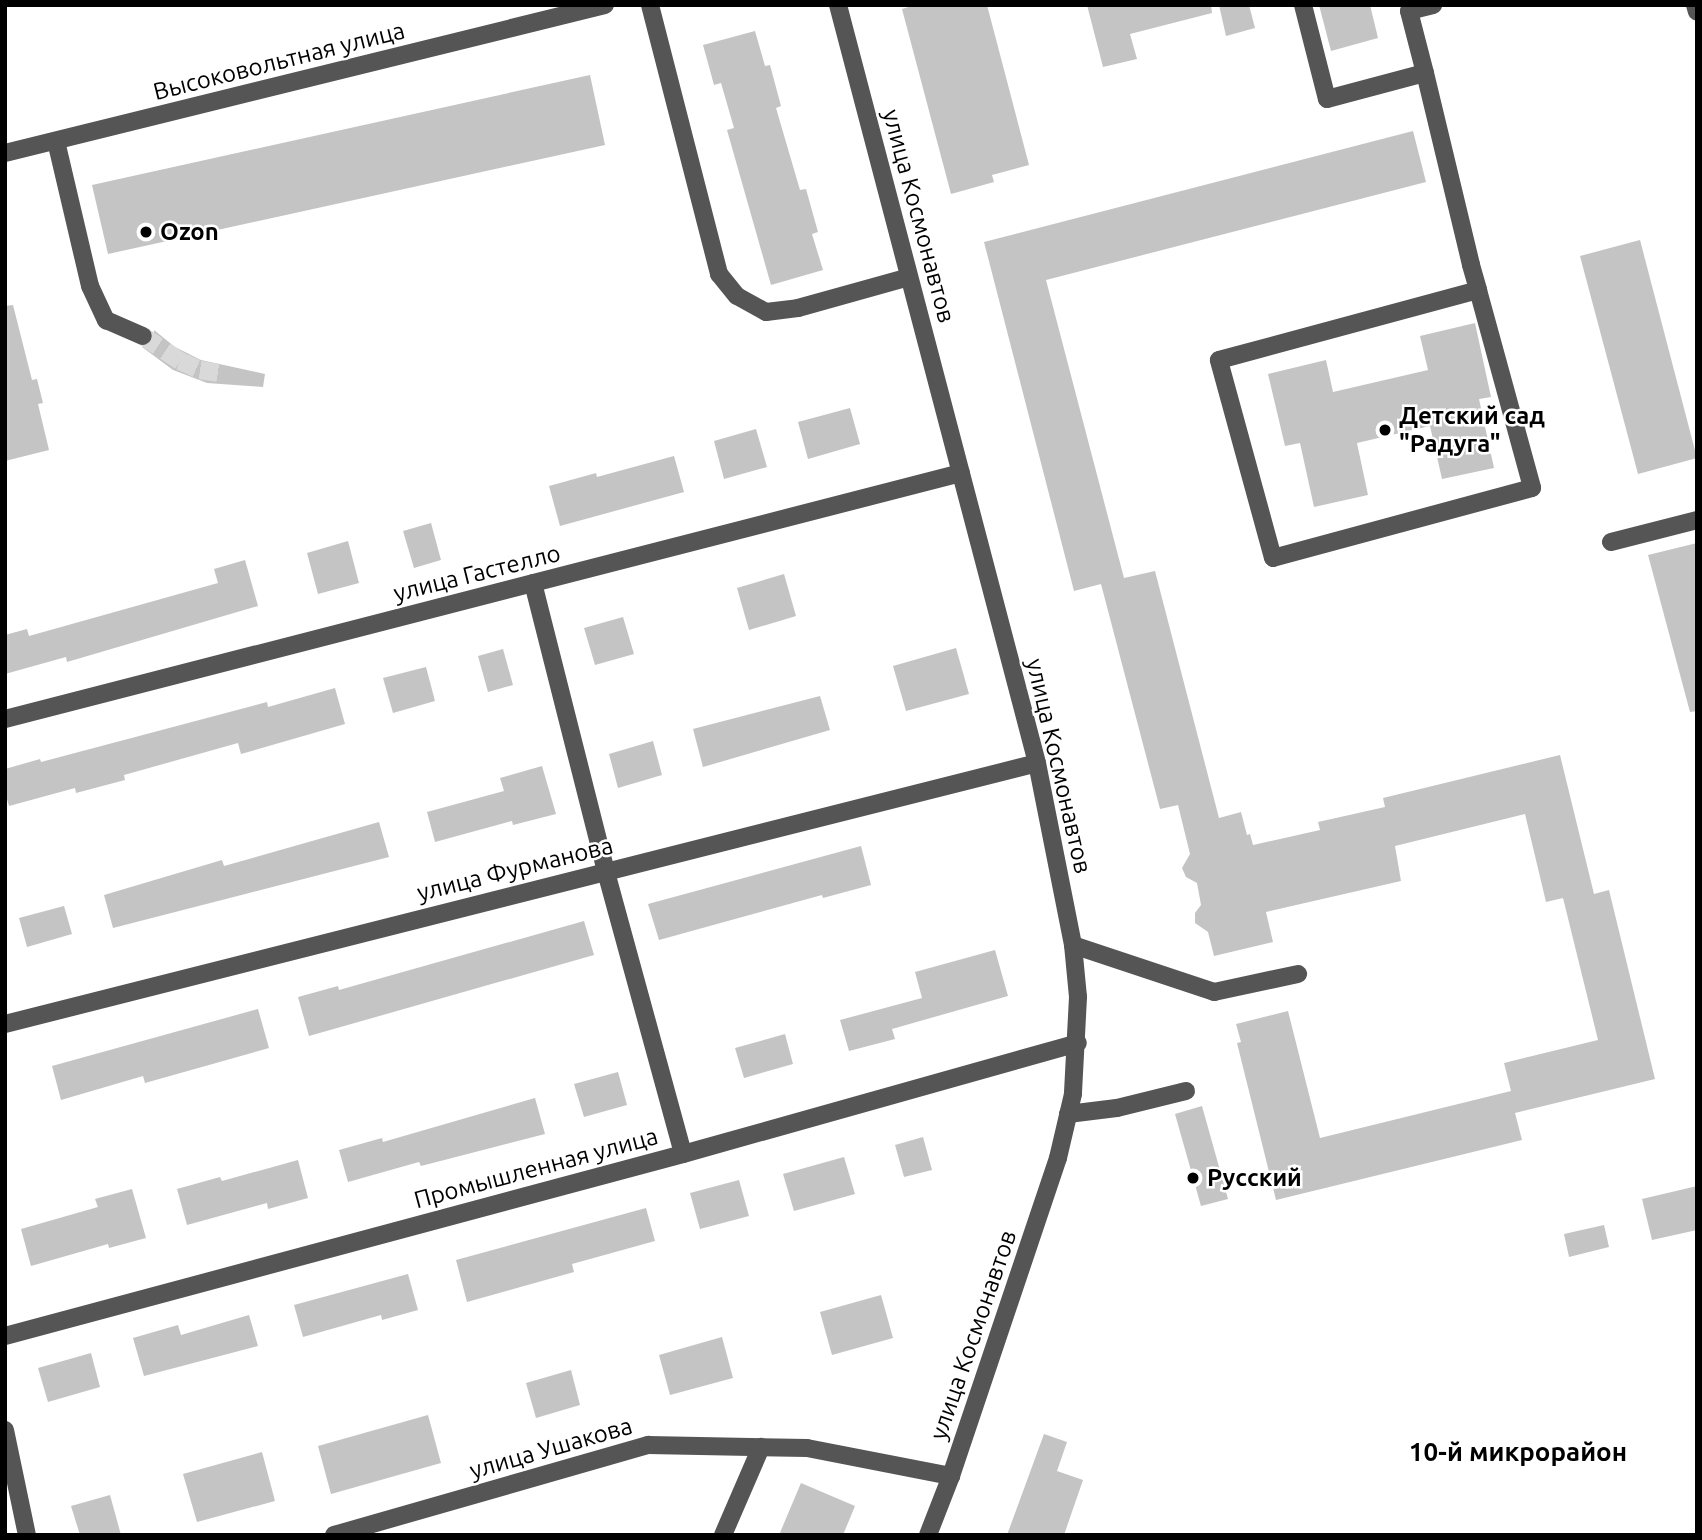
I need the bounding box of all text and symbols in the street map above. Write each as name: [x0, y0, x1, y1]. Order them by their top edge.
street label: Высоковольтная улица: [150, 16, 408, 106]
street label: улица Космонавтов: [877, 106, 961, 326]
place label: Ozon: [160, 218, 219, 246]
marker: Ozon: [138, 224, 154, 240]
place label: Детский сад "Радуга": [1399, 402, 1545, 458]
marker: Детский сад "Радуга": [1377, 422, 1393, 438]
street label: улица Гастелло: [391, 538, 563, 608]
street label: улица Космонавтов: [1020, 656, 1098, 876]
street label: улица Фурманова: [414, 831, 616, 907]
street label: Промышленная улица: [411, 1122, 661, 1214]
place label: Русский: [1207, 1164, 1302, 1192]
marker: Русский: [1185, 1170, 1201, 1186]
street label: улица Космонавтов: [924, 1226, 1022, 1444]
street label: улица Ушакова: [466, 1411, 636, 1485]
district label: 10-й микрорайон: [1409, 1436, 1627, 1468]

